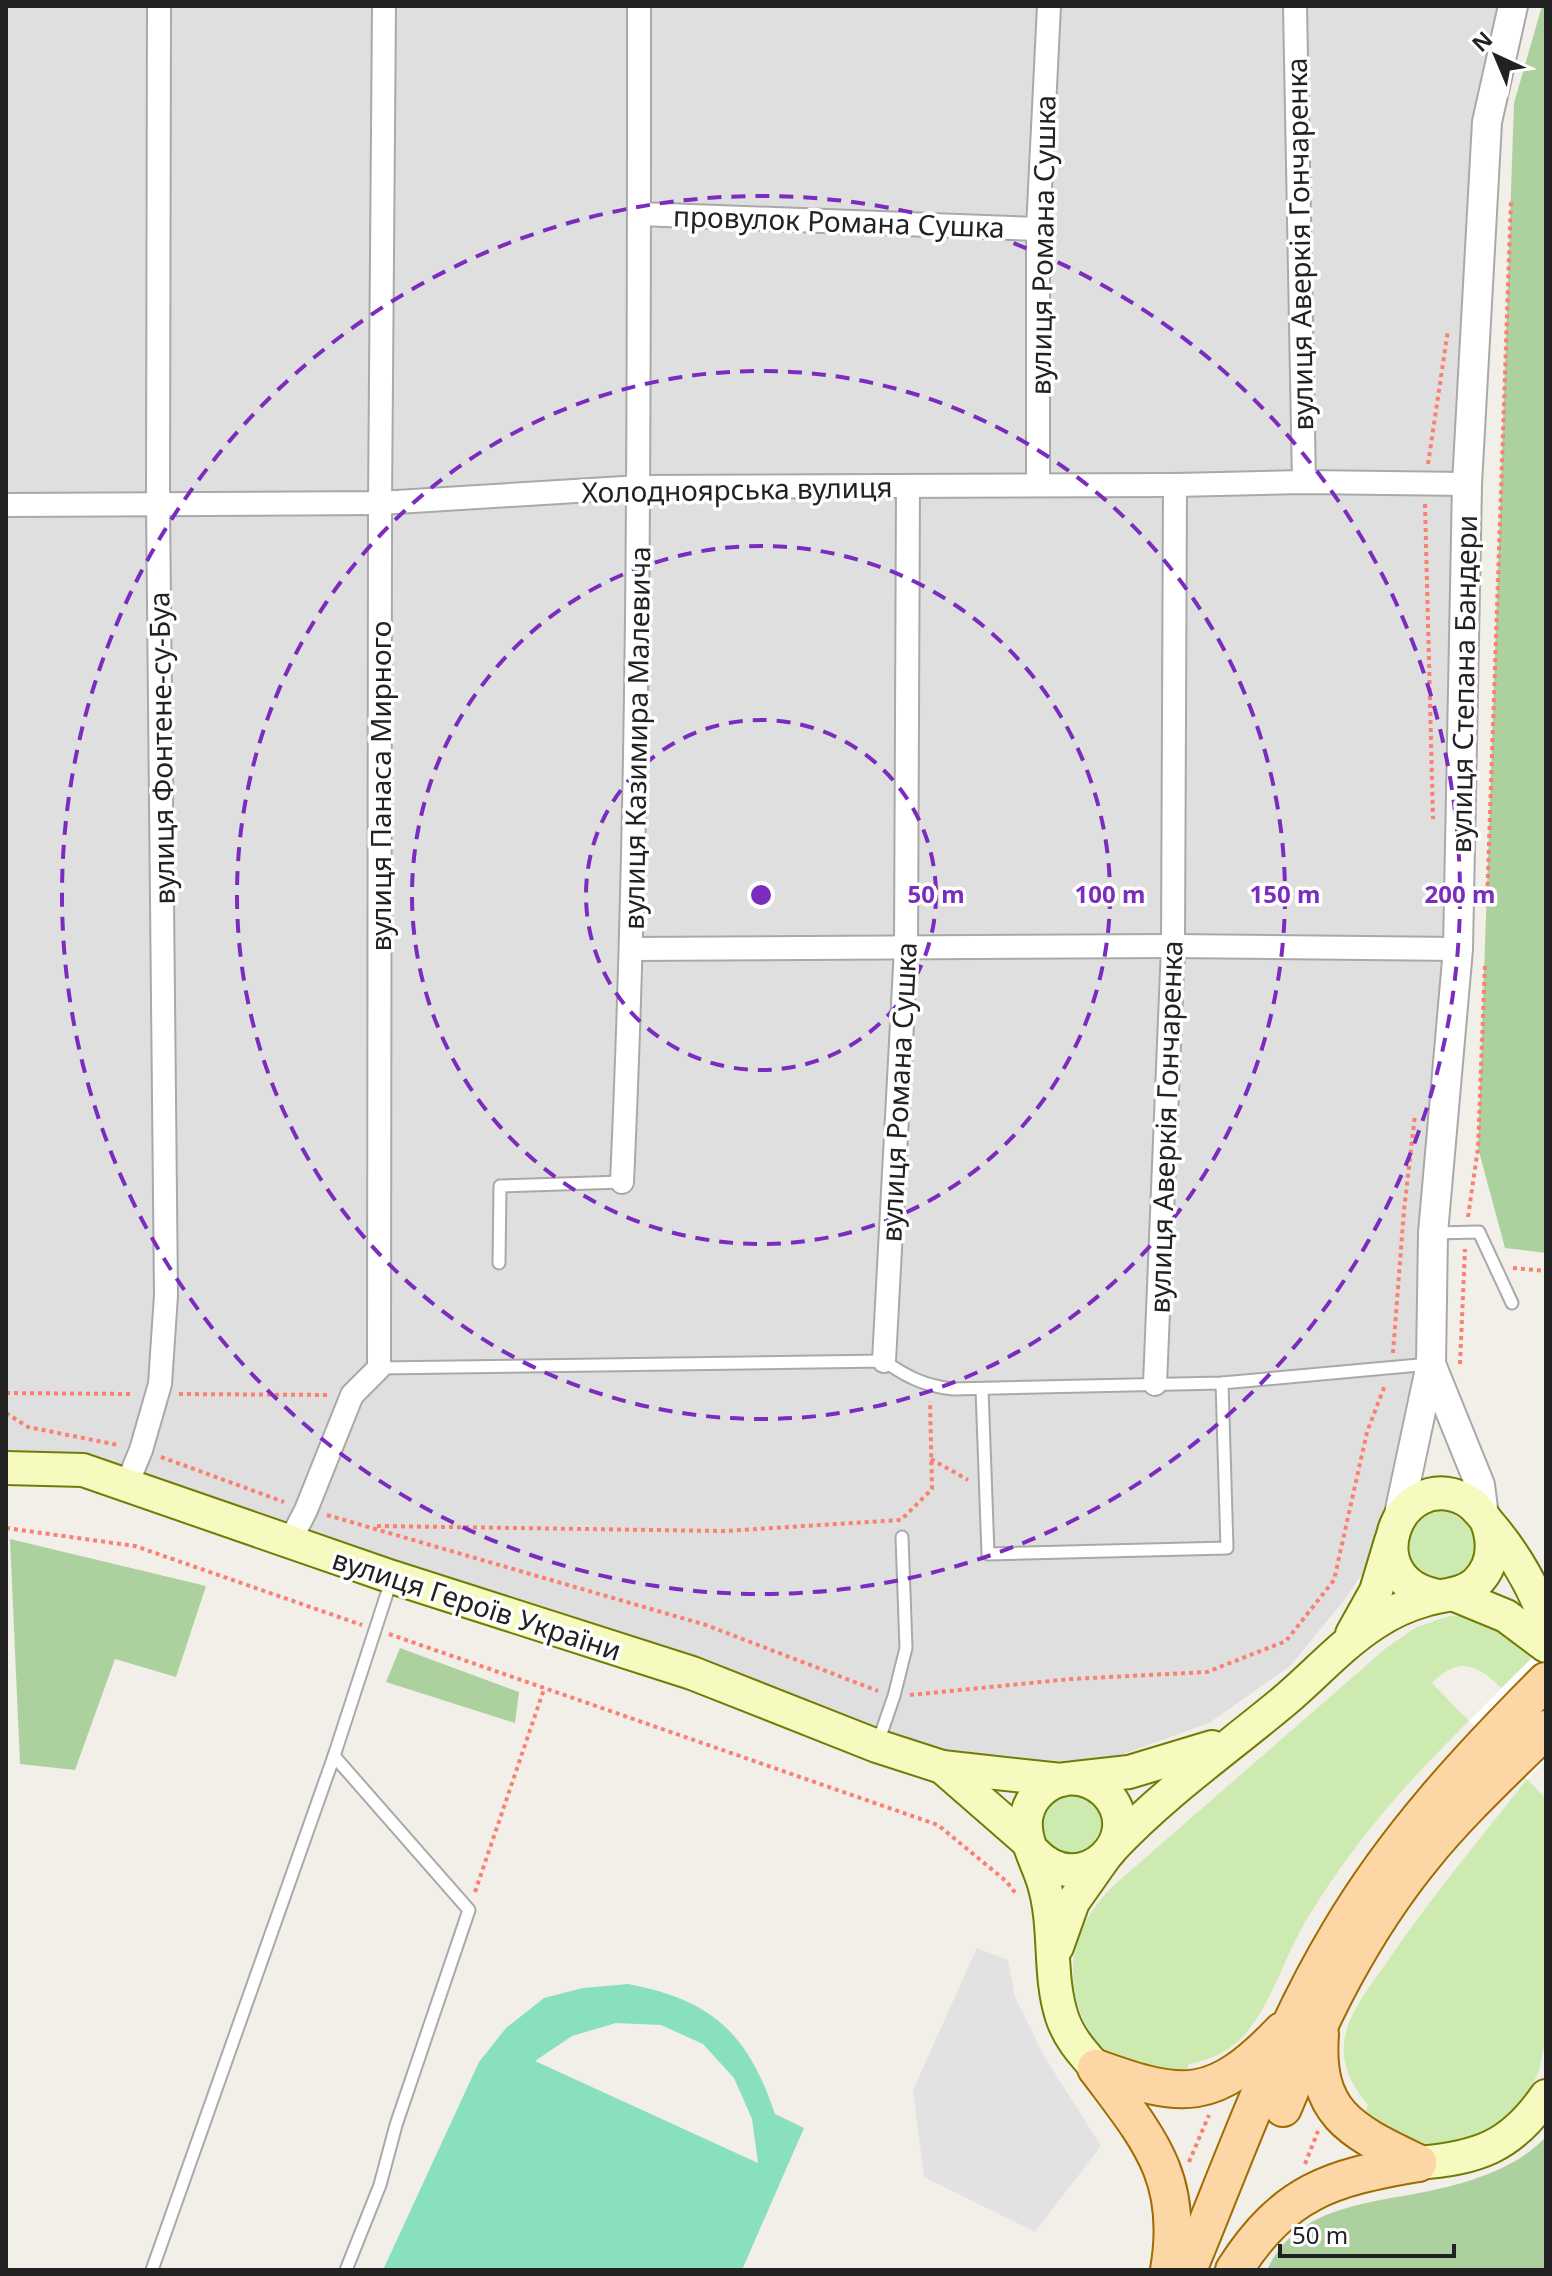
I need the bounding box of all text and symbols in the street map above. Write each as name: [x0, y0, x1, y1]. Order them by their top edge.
north arrow: [1456, 16, 1536, 96]
text: N: [1465, 24, 1498, 58]
street label: вулиця Аверкія Гончаренка: [1277, 57, 1321, 431]
street label: вулиця Романа Сушка: [1020, 95, 1064, 395]
street label: провулок Романа Сушка: [673, 196, 1005, 246]
street label: Холодноярська вулиця: [581, 467, 893, 511]
street label: вулиця Степана Бандери: [1441, 515, 1485, 853]
street label: вулиця Казимира Малевича: [614, 546, 658, 930]
street label: вулиця Фонтене-су-Буа: [139, 591, 183, 905]
street label: вулиця Панаса Мирного: [361, 621, 399, 951]
text: 50 m: [907, 877, 965, 910]
text: 100 m: [1075, 877, 1145, 910]
text: 150 m: [1250, 877, 1320, 910]
text: 200 m: [1425, 877, 1495, 910]
centre of rings: [747, 881, 775, 909]
street label: вулиця Аверкія Гончаренка: [1140, 940, 1190, 1314]
street label: вулиця Романа Сушка: [871, 941, 925, 1243]
street label: вулиця Героїв України: [328, 1539, 626, 1669]
scale bar: [1280, 2208, 1454, 2258]
text: 50 m: [1292, 2218, 1348, 2251]

